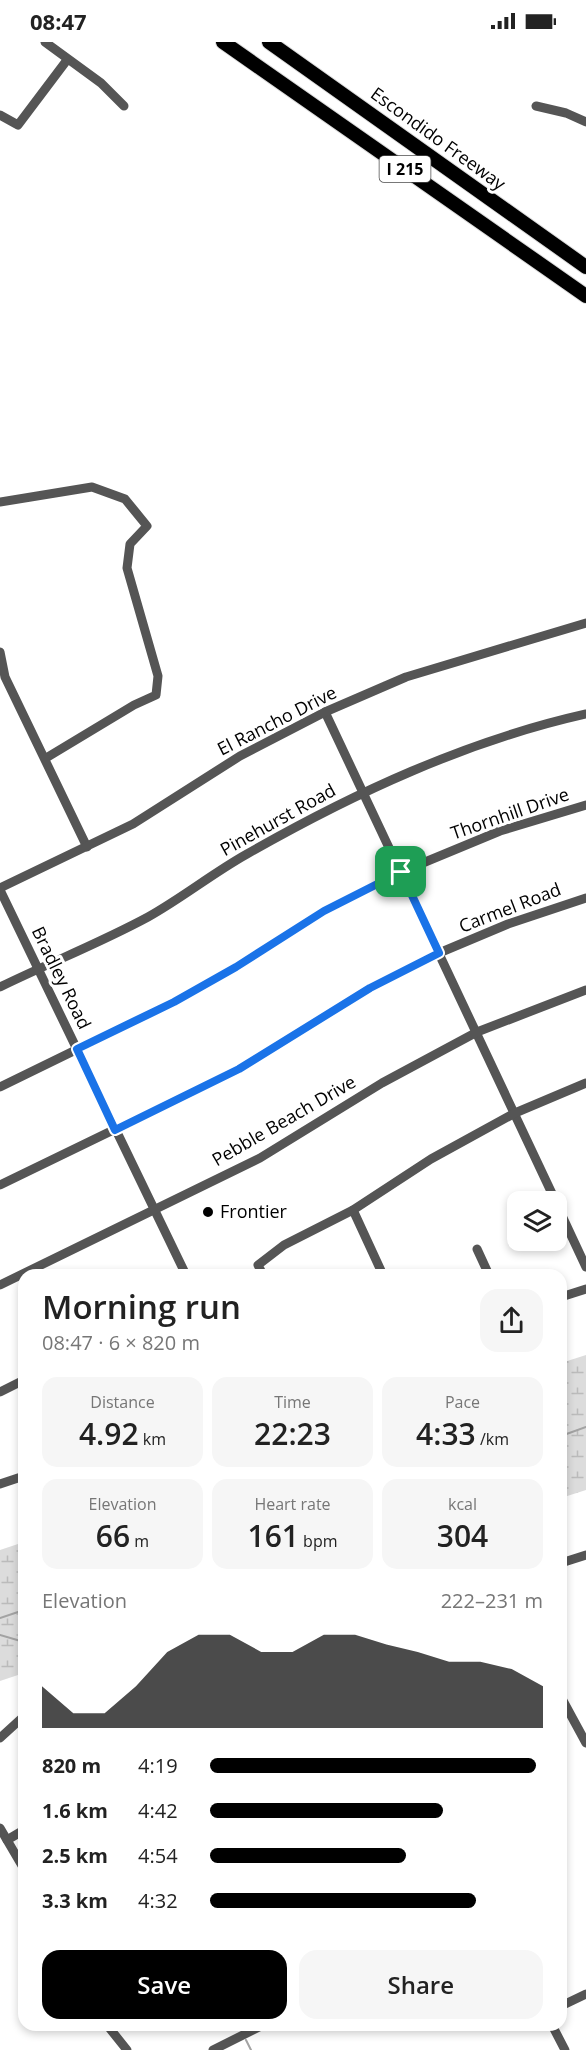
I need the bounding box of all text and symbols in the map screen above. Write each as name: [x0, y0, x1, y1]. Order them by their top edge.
text: 08:47: [30, 6, 87, 36]
street label: Escondido Freeway: [366, 81, 512, 196]
road number: I 215: [380, 156, 430, 182]
street label: El Rancho Drive: [213, 680, 340, 760]
street label: Pinehurst Road: [215, 777, 340, 861]
street label: Thornhill Drive: [447, 782, 572, 845]
pin: [375, 846, 426, 897]
icon: arrive: [384, 855, 417, 888]
street label: Carmel Road: [455, 877, 564, 938]
street label: Bradley Road: [27, 922, 97, 1033]
street label: Pebble Beach Drive: [207, 1069, 360, 1171]
map controls: [507, 1191, 567, 1251]
button: layers: [507, 1191, 567, 1251]
place label: Frontier: [220, 1199, 288, 1223]
marker: Frontier: [201, 1205, 215, 1219]
text: Morning run: [42, 1284, 241, 1329]
button: share: [480, 1289, 543, 1352]
text: 08:47 · 6 × 820 m: [42, 1329, 200, 1356]
text: Distance: [90, 1391, 155, 1413]
text: Time: [274, 1391, 311, 1413]
text: Pace: [445, 1391, 480, 1413]
text: 4.92: [79, 1413, 139, 1454]
text: 22:23: [254, 1413, 331, 1454]
text: 4:33: [416, 1413, 476, 1454]
text: km: [139, 1428, 166, 1450]
text: /km: [476, 1428, 509, 1450]
text: Elevation: [89, 1493, 156, 1515]
text: Heart rate: [254, 1493, 331, 1515]
text: kcal: [448, 1493, 477, 1515]
text: 66: [96, 1515, 130, 1556]
text: 161: [247, 1515, 299, 1556]
text: 304: [437, 1515, 488, 1556]
text: m: [130, 1530, 149, 1552]
text: bpm: [299, 1530, 338, 1552]
text: Elevation: [42, 1587, 127, 1614]
text: 222–231 m: [441, 1587, 543, 1614]
text: 820 m: [42, 1752, 101, 1779]
text: 4:19: [138, 1752, 178, 1779]
text: 1.6 km: [42, 1797, 108, 1824]
text: 4:42: [138, 1797, 178, 1824]
text: 2.5 km: [42, 1842, 108, 1869]
text: 4:54: [138, 1842, 178, 1869]
text: 3.3 km: [42, 1887, 108, 1914]
text: 4:32: [138, 1887, 178, 1914]
button: Save: [42, 1950, 287, 2019]
button: Share: [299, 1950, 543, 2019]

